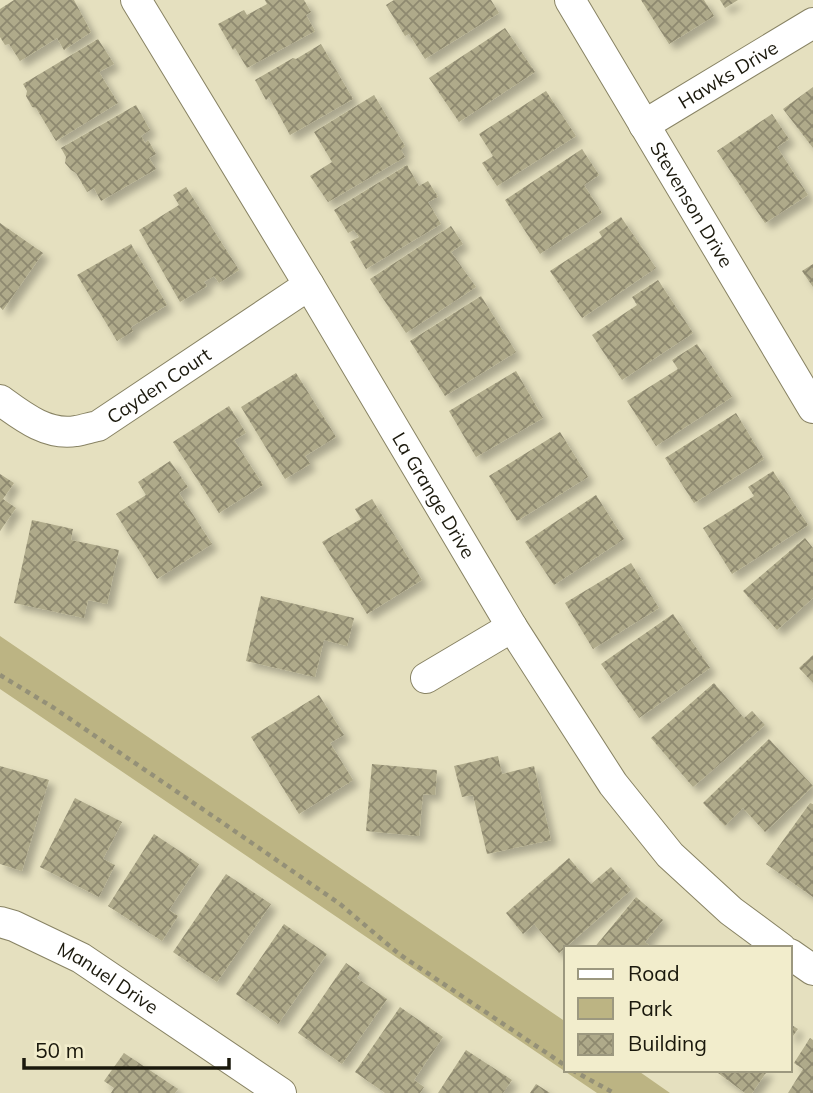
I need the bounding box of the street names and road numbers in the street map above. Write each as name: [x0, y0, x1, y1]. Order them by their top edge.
street label: Hawks Drive: [674, 35, 782, 114]
street label: Stevenson Drive: [645, 137, 739, 272]
street label: Cayden Court: [102, 342, 216, 429]
street label: La Grange Drive: [387, 428, 481, 563]
street label: Manuel Drive: [54, 937, 163, 1019]

